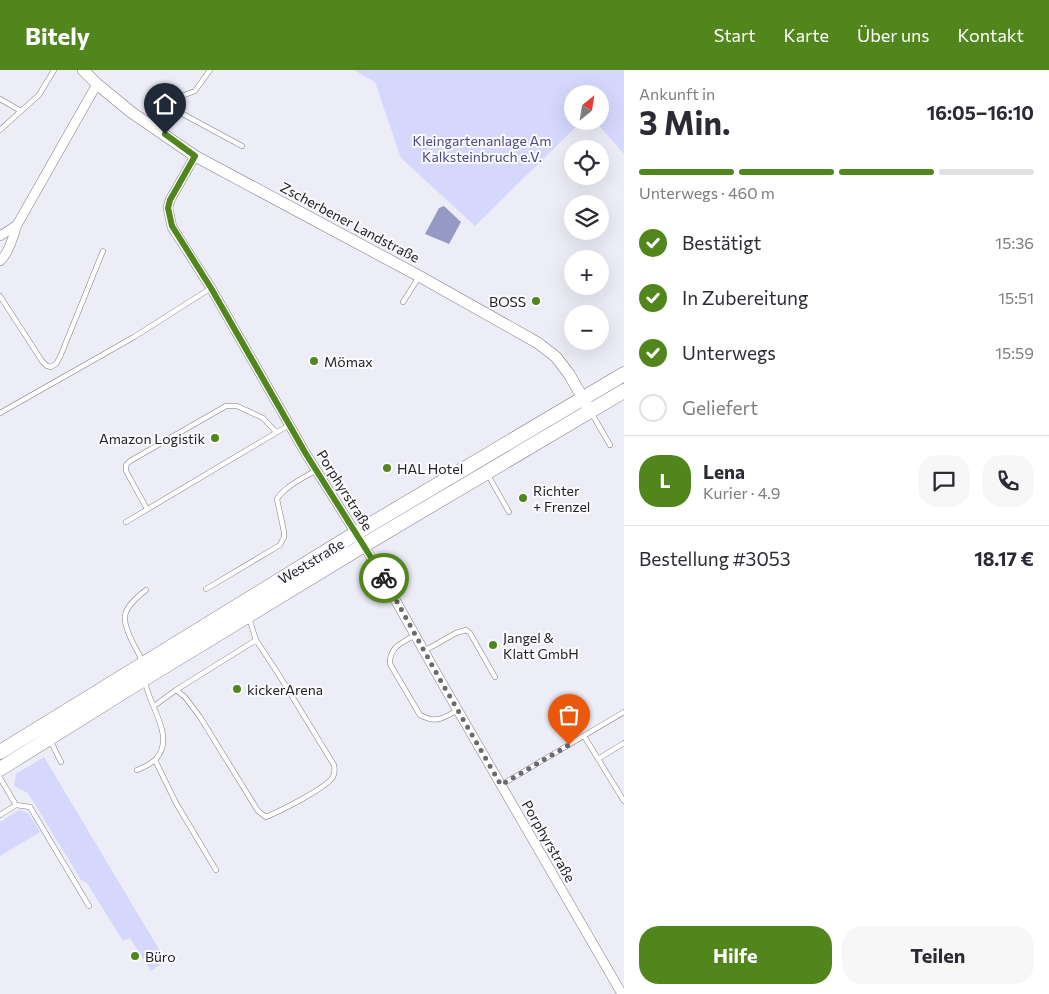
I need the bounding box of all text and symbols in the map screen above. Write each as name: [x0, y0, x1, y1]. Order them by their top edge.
text: Bitely: [25, 21, 90, 50]
text: Start: [714, 24, 756, 46]
text: Karte: [784, 24, 829, 46]
text: Über uns: [857, 24, 930, 46]
text: Kontakt: [958, 24, 1024, 46]
pin: [144, 83, 186, 134]
text: Ankunft in: [639, 84, 715, 103]
north arrow: [564, 85, 609, 130]
map controls: [564, 85, 609, 350]
icon: home: [151, 90, 179, 118]
text: 16:05–16:10: [927, 101, 1034, 124]
text: 3 Min.: [639, 102, 730, 142]
park label: Kleingartenanlage Am Kalksteinbruch e.V.: [412, 132, 552, 165]
button: locate: [564, 140, 609, 185]
street label: Zscherbener Landstraße: [277, 178, 423, 266]
text: Unterwegs · 460 m: [639, 183, 775, 202]
button: layers: [564, 195, 609, 240]
icon: check: [639, 229, 667, 257]
text: Bestätigt: [682, 231, 761, 254]
text: 15:36: [995, 233, 1034, 252]
button: +: [564, 250, 609, 295]
icon: check: [639, 284, 667, 312]
text: In Zubereitung: [682, 286, 808, 309]
text: 15:51: [998, 288, 1034, 307]
place label: BOSS: [489, 293, 526, 310]
marker: BOSS: [530, 295, 542, 307]
button: −: [564, 305, 609, 350]
icon: check: [639, 339, 667, 367]
text: Unterwegs: [682, 341, 776, 364]
text: 15:59: [995, 343, 1034, 362]
place label: Mömax: [324, 353, 373, 370]
marker: Mömax: [308, 355, 320, 367]
text: Geliefert: [682, 396, 758, 419]
place label: Amazon Logistik: [99, 430, 205, 447]
marker: Amazon Logistik: [209, 432, 221, 444]
street label: Porphyrstraße: [313, 446, 377, 534]
button: chat: [918, 455, 970, 507]
button: phone: [982, 455, 1034, 507]
place label: HAL Hotel: [397, 460, 463, 477]
text: Lena: [703, 460, 745, 483]
marker: HAL Hotel: [381, 462, 393, 474]
text: L: [659, 469, 671, 492]
place label: Richter + Frenzel: [533, 482, 590, 515]
text: Kurier · 4.9: [703, 483, 780, 502]
marker: Richter + Frenzel: [517, 492, 529, 504]
street label: Weststraße: [275, 535, 347, 587]
text: Bestellung #3053: [639, 547, 791, 570]
text: 18.17 €: [974, 547, 1034, 570]
courier: [359, 553, 409, 603]
icon: bike: [370, 564, 398, 592]
place label: Jangel & Klatt GmbH: [503, 629, 579, 662]
marker: Jangel & Klatt GmbH: [487, 639, 499, 651]
place label: kickerArena: [247, 681, 323, 698]
marker: kickerArena: [231, 683, 243, 695]
pin: [548, 694, 590, 745]
icon: bag: [555, 701, 583, 729]
street label: Porphyrstraße: [519, 797, 579, 885]
button: Hilfe: [639, 926, 832, 984]
button: Teilen: [842, 926, 1034, 984]
place label: Büro: [145, 948, 176, 965]
marker: Büro: [129, 950, 141, 962]

